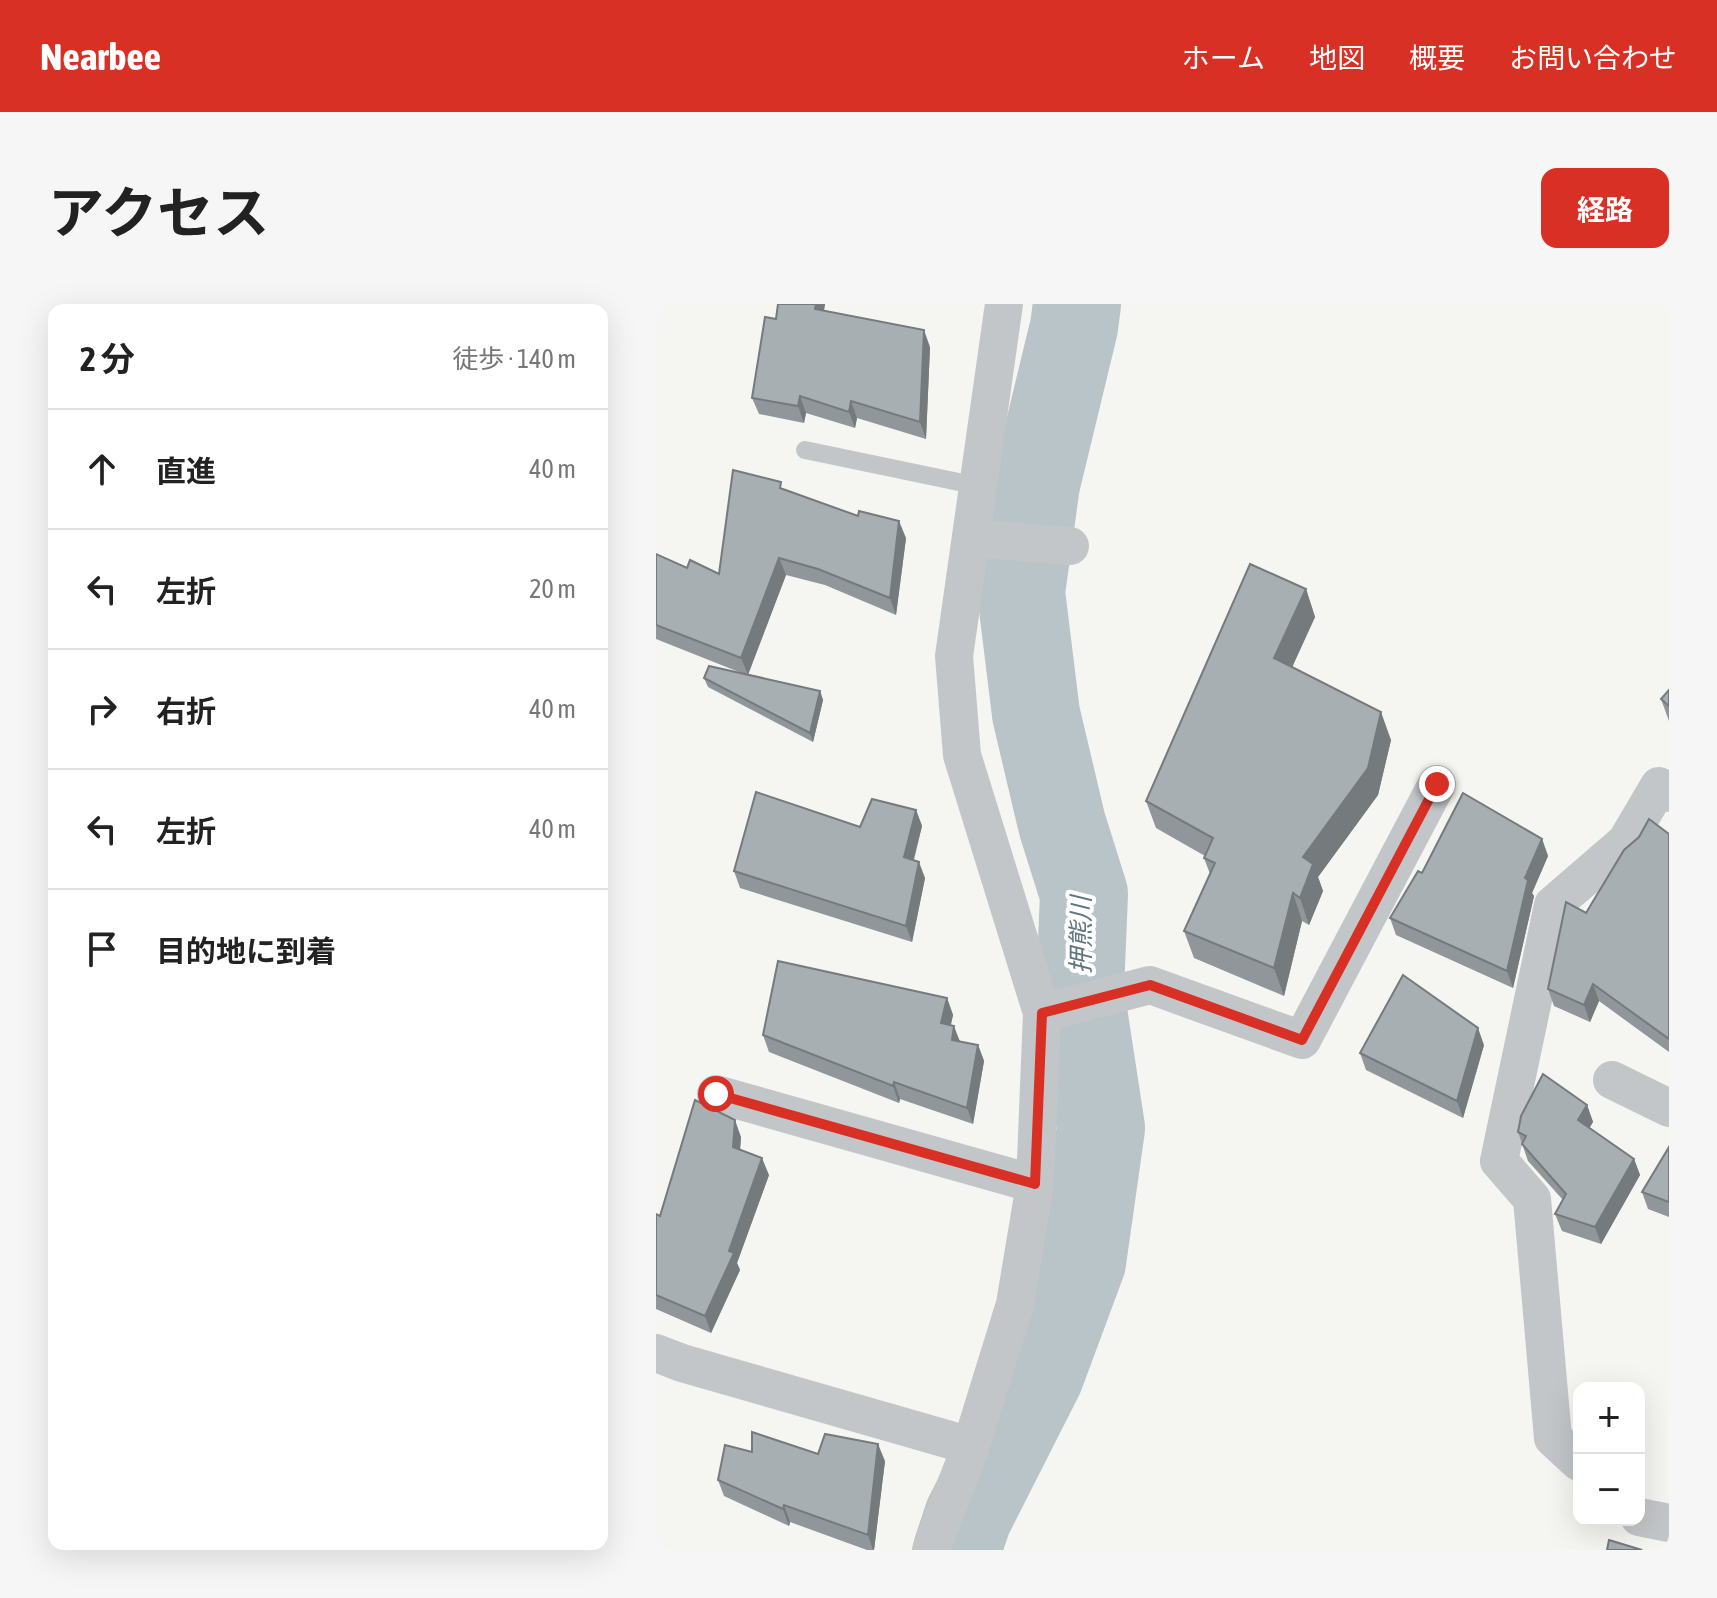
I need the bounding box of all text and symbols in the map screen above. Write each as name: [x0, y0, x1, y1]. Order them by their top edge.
text: Nearbee: [40, 35, 161, 78]
text: ホーム: [1182, 42, 1265, 74]
text: 地図: [1309, 42, 1365, 74]
text: 概要: [1409, 42, 1465, 74]
text: お問い合わせ: [1509, 42, 1677, 74]
button: 経路: [1541, 168, 1669, 248]
text: アクセス: [48, 181, 269, 245]
text: 2 分: [80, 339, 135, 378]
text: 徒歩 · 140 m: [452, 344, 576, 374]
icon: ahead: [80, 447, 124, 491]
text: 直進: [156, 454, 216, 488]
text: 40 m: [529, 454, 576, 484]
icon: left: [80, 567, 124, 611]
text: 左折: [156, 574, 216, 608]
text: 20 m: [529, 574, 576, 604]
icon: right: [80, 687, 124, 731]
text: 右折: [156, 694, 216, 728]
text: 40 m: [529, 694, 576, 724]
route end: [1419, 766, 1455, 802]
icon: left: [80, 807, 124, 851]
text: 左折: [156, 814, 216, 848]
text: 40 m: [529, 814, 576, 844]
water label: 押熊川: [1066, 893, 1096, 974]
icon: arrive: [80, 927, 124, 971]
text: 目的地に到着: [156, 934, 336, 968]
route start: [698, 1076, 734, 1112]
map controls: [1573, 1382, 1645, 1526]
button: +: [1573, 1382, 1645, 1454]
button: −: [1573, 1454, 1645, 1526]

